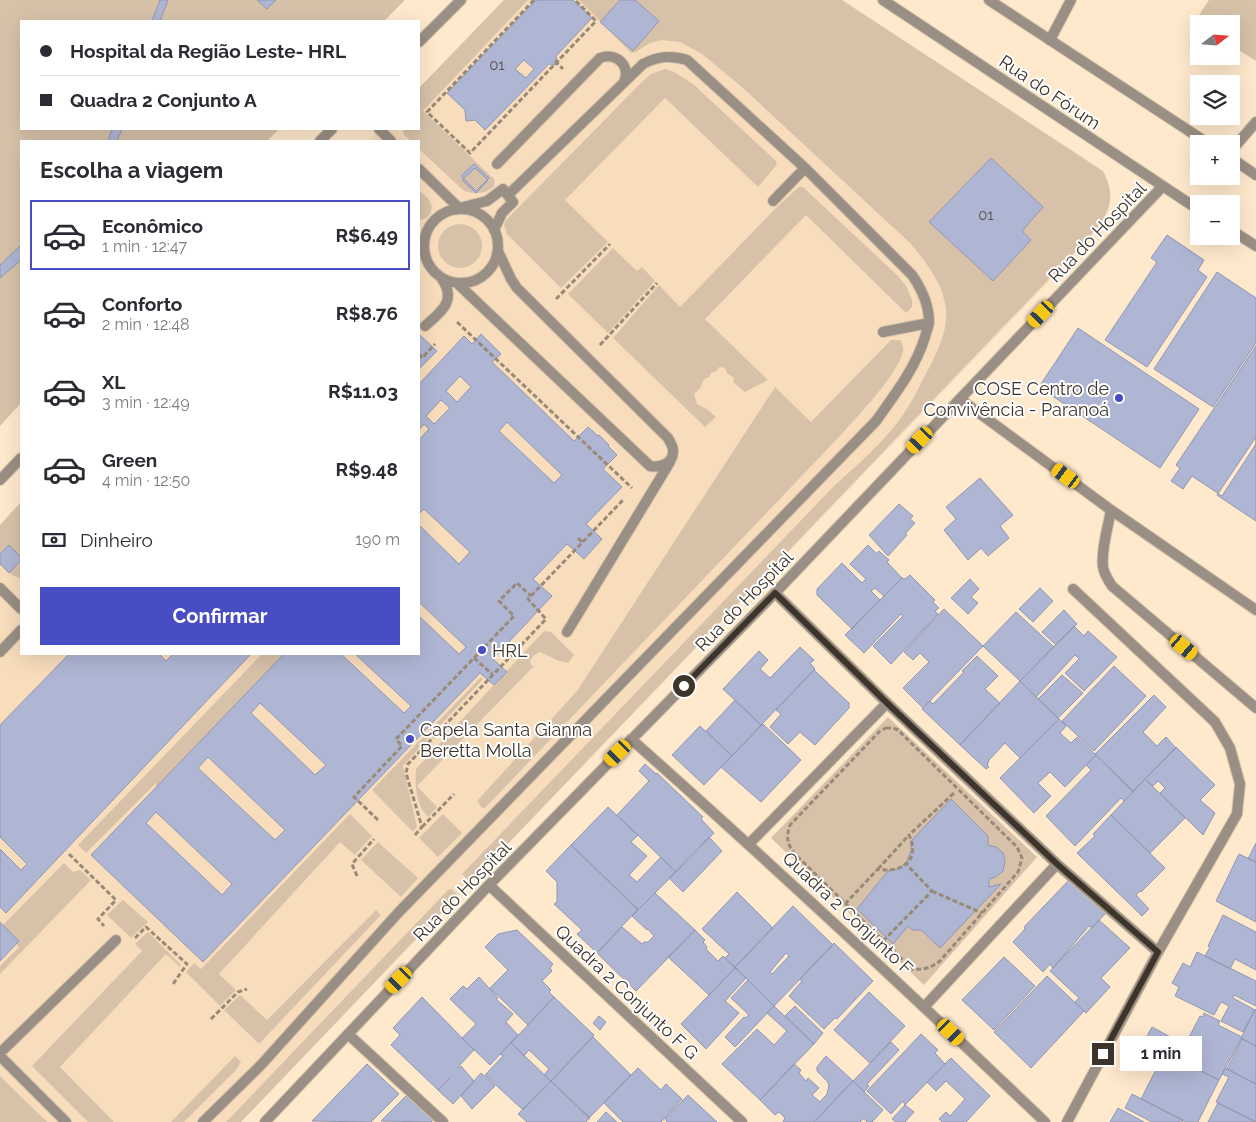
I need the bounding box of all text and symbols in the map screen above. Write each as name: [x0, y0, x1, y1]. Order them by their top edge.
north arrow: [1190, 15, 1240, 65]
map controls: [1190, 15, 1240, 245]
text: Hospital da Região Leste- HRL: [70, 40, 346, 62]
street label: Rua do Fórum: [995, 50, 1105, 134]
house number: 01: [489, 56, 505, 74]
button: layers: [1190, 75, 1240, 125]
text: Quadra 2 Conjunto A: [70, 89, 257, 111]
button: +: [1190, 135, 1240, 185]
text: Escolha a viagem: [40, 157, 223, 183]
street label: Rua do Hospital: [1044, 177, 1150, 287]
button: −: [1190, 195, 1240, 245]
house number: 01: [978, 206, 994, 224]
icon: car: [42, 213, 87, 258]
text: Econômico: [102, 215, 203, 237]
text: R$6.49: [335, 224, 398, 246]
text: 1 min · 12:47: [102, 237, 187, 256]
icon: car: [42, 291, 87, 336]
text: Conforto: [102, 293, 182, 315]
car: [1025, 298, 1056, 330]
text: R$8.76: [336, 302, 398, 324]
text: 2 min · 12:48: [102, 315, 190, 334]
icon: car: [42, 369, 87, 414]
text: XL: [102, 371, 125, 393]
place label: COSE Centro de Convivência - Paranoá: [923, 378, 1109, 420]
text: R$11.03: [328, 380, 398, 402]
marker: COSE Centro de Convivência - Paranoá: [1113, 392, 1125, 404]
text: 3 min · 12:49: [102, 393, 190, 412]
car: [904, 424, 935, 456]
icon: car: [42, 447, 87, 492]
text: Green: [102, 449, 157, 471]
text: R$9.48: [336, 458, 398, 480]
car: [1049, 461, 1082, 491]
text: 4 min · 12:50: [102, 471, 190, 490]
icon: cash: [40, 526, 68, 554]
text: Dinheiro: [80, 529, 153, 551]
text: 190 m: [355, 530, 400, 549]
street label: Rua do Hospital: [691, 546, 797, 656]
button: Confirmar: [40, 587, 400, 645]
car: [1167, 632, 1200, 662]
place label: HRL: [492, 640, 528, 661]
marker: HRL: [476, 644, 488, 656]
route start: [673, 675, 695, 697]
place label: Capela Santa Gianna Beretta Molla: [420, 719, 592, 761]
marker: Capela Santa Gianna Beretta Molla: [404, 733, 416, 745]
car: [602, 737, 633, 769]
street label: Rua do Hospital: [409, 836, 515, 946]
street label: Quadra 2 Conjunto F: [779, 847, 917, 979]
street label: Quadra 2 Conjunto F G: [551, 920, 703, 1064]
car: [383, 964, 414, 996]
car: [934, 1016, 967, 1048]
callout: 1 min: [1120, 1036, 1203, 1072]
route end: [1092, 1043, 1114, 1065]
text: 1 min: [1141, 1044, 1181, 1063]

